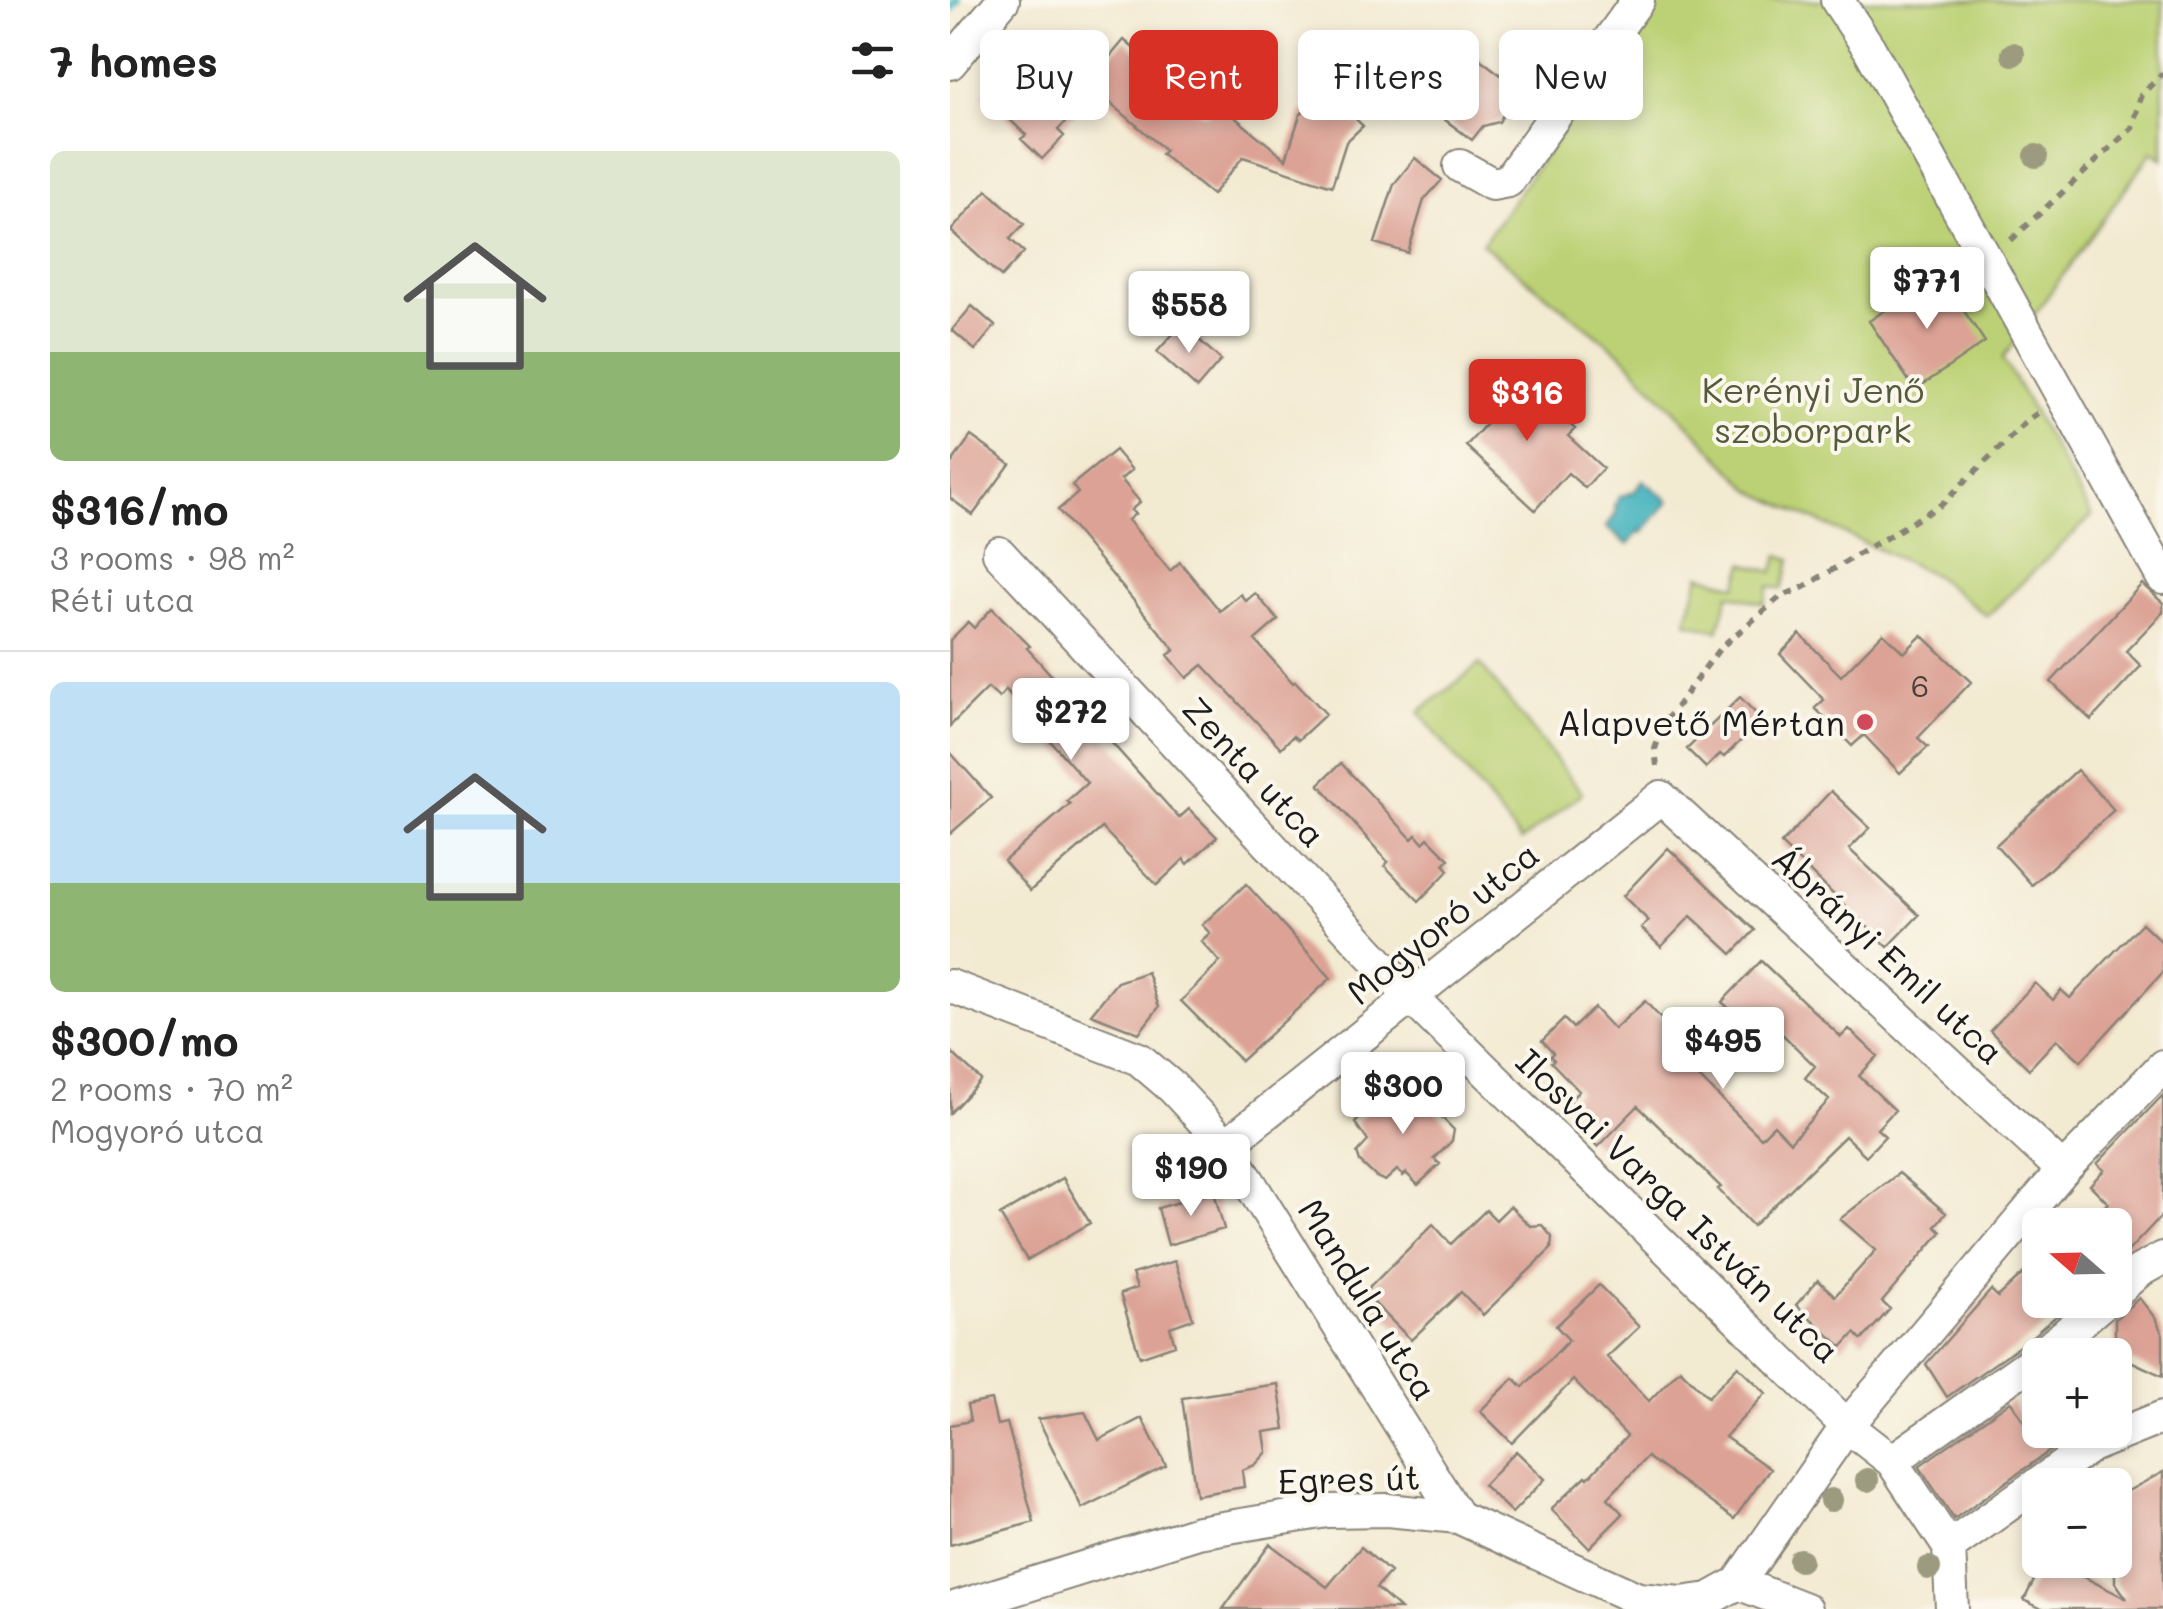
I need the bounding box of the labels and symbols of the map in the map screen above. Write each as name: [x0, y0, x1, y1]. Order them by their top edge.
pin: $771: [1868, 247, 1986, 332]
pin: $558: [1130, 271, 1248, 356]
pin: $316: [1468, 359, 1586, 444]
park label: Kerényi Jenő szoborpark: [1702, 366, 1924, 452]
house number: 6: [1911, 665, 1929, 705]
pin: $272: [1012, 678, 1130, 763]
street label: Zenta utca: [1173, 686, 1337, 856]
place label: Alapvető Mértan: [1557, 699, 1845, 745]
marker: Alapvető Mértan: [1854, 711, 1876, 733]
street label: Mogyoró utca: [1336, 830, 1548, 1014]
street label: Ábrányi Emil utca: [1763, 835, 2015, 1073]
pin: $495: [1664, 1007, 1782, 1092]
street label: Ilosvai Varga István utca: [1507, 1038, 1851, 1372]
pin: $300: [1344, 1052, 1462, 1137]
pin: $190: [1132, 1134, 1250, 1219]
street label: Mandula utca: [1289, 1190, 1449, 1408]
north arrow: [2022, 1208, 2132, 1318]
street label: Egres út: [1277, 1453, 1421, 1503]

